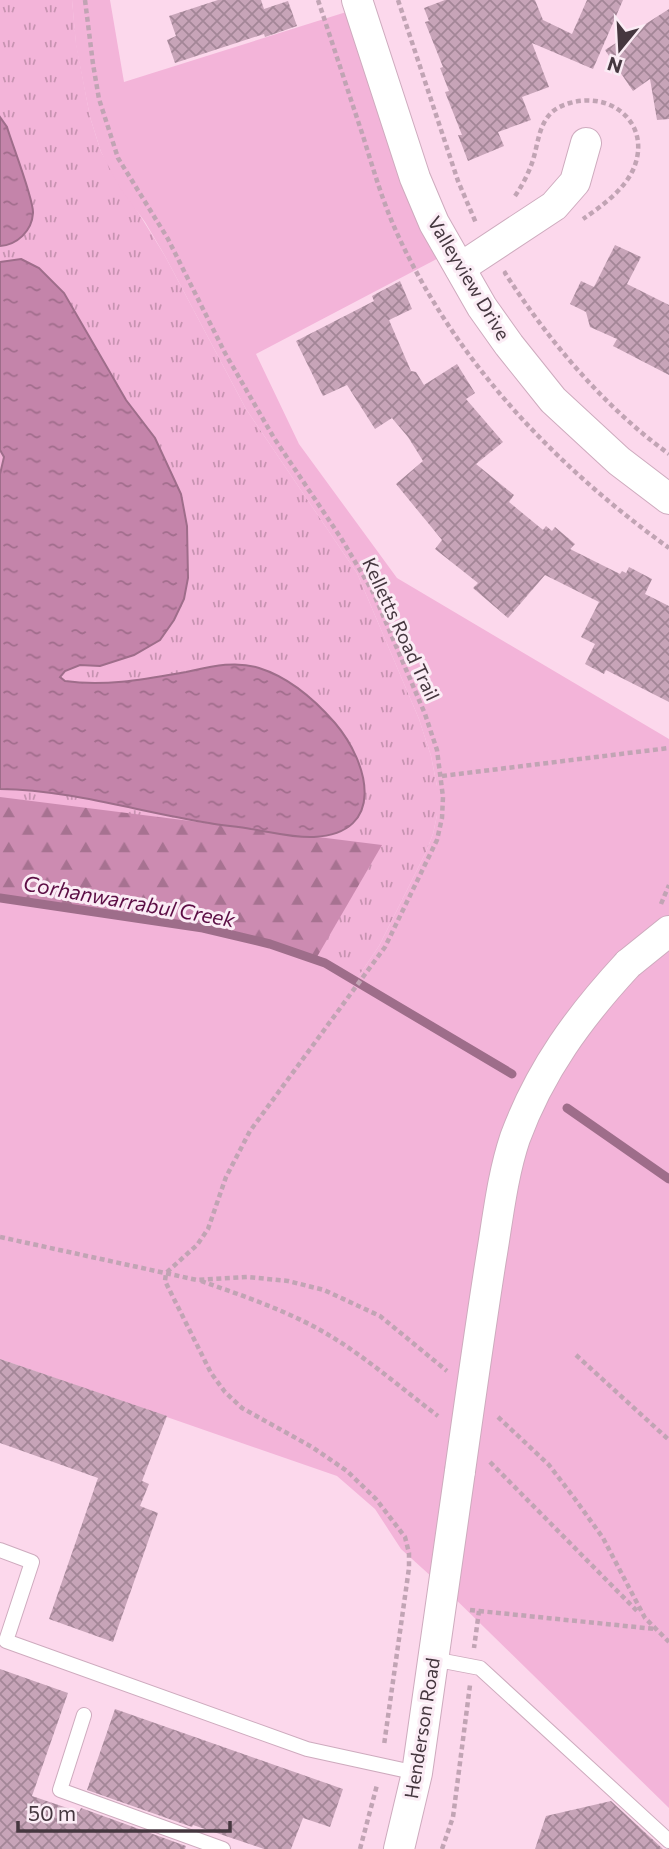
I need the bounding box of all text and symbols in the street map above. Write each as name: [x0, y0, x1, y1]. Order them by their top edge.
north arrow: [585, 14, 655, 84]
text: N: [604, 53, 625, 79]
street label: Valleyview Drive: [423, 212, 515, 344]
street label: Kelletts Road Trail: [358, 554, 445, 704]
water label: Corhanwarrabul Creek: [21, 870, 238, 932]
street label: Henderson Road: [399, 1656, 444, 1800]
scale bar: [18, 1790, 229, 1834]
text: 50 m: [28, 1800, 76, 1825]

